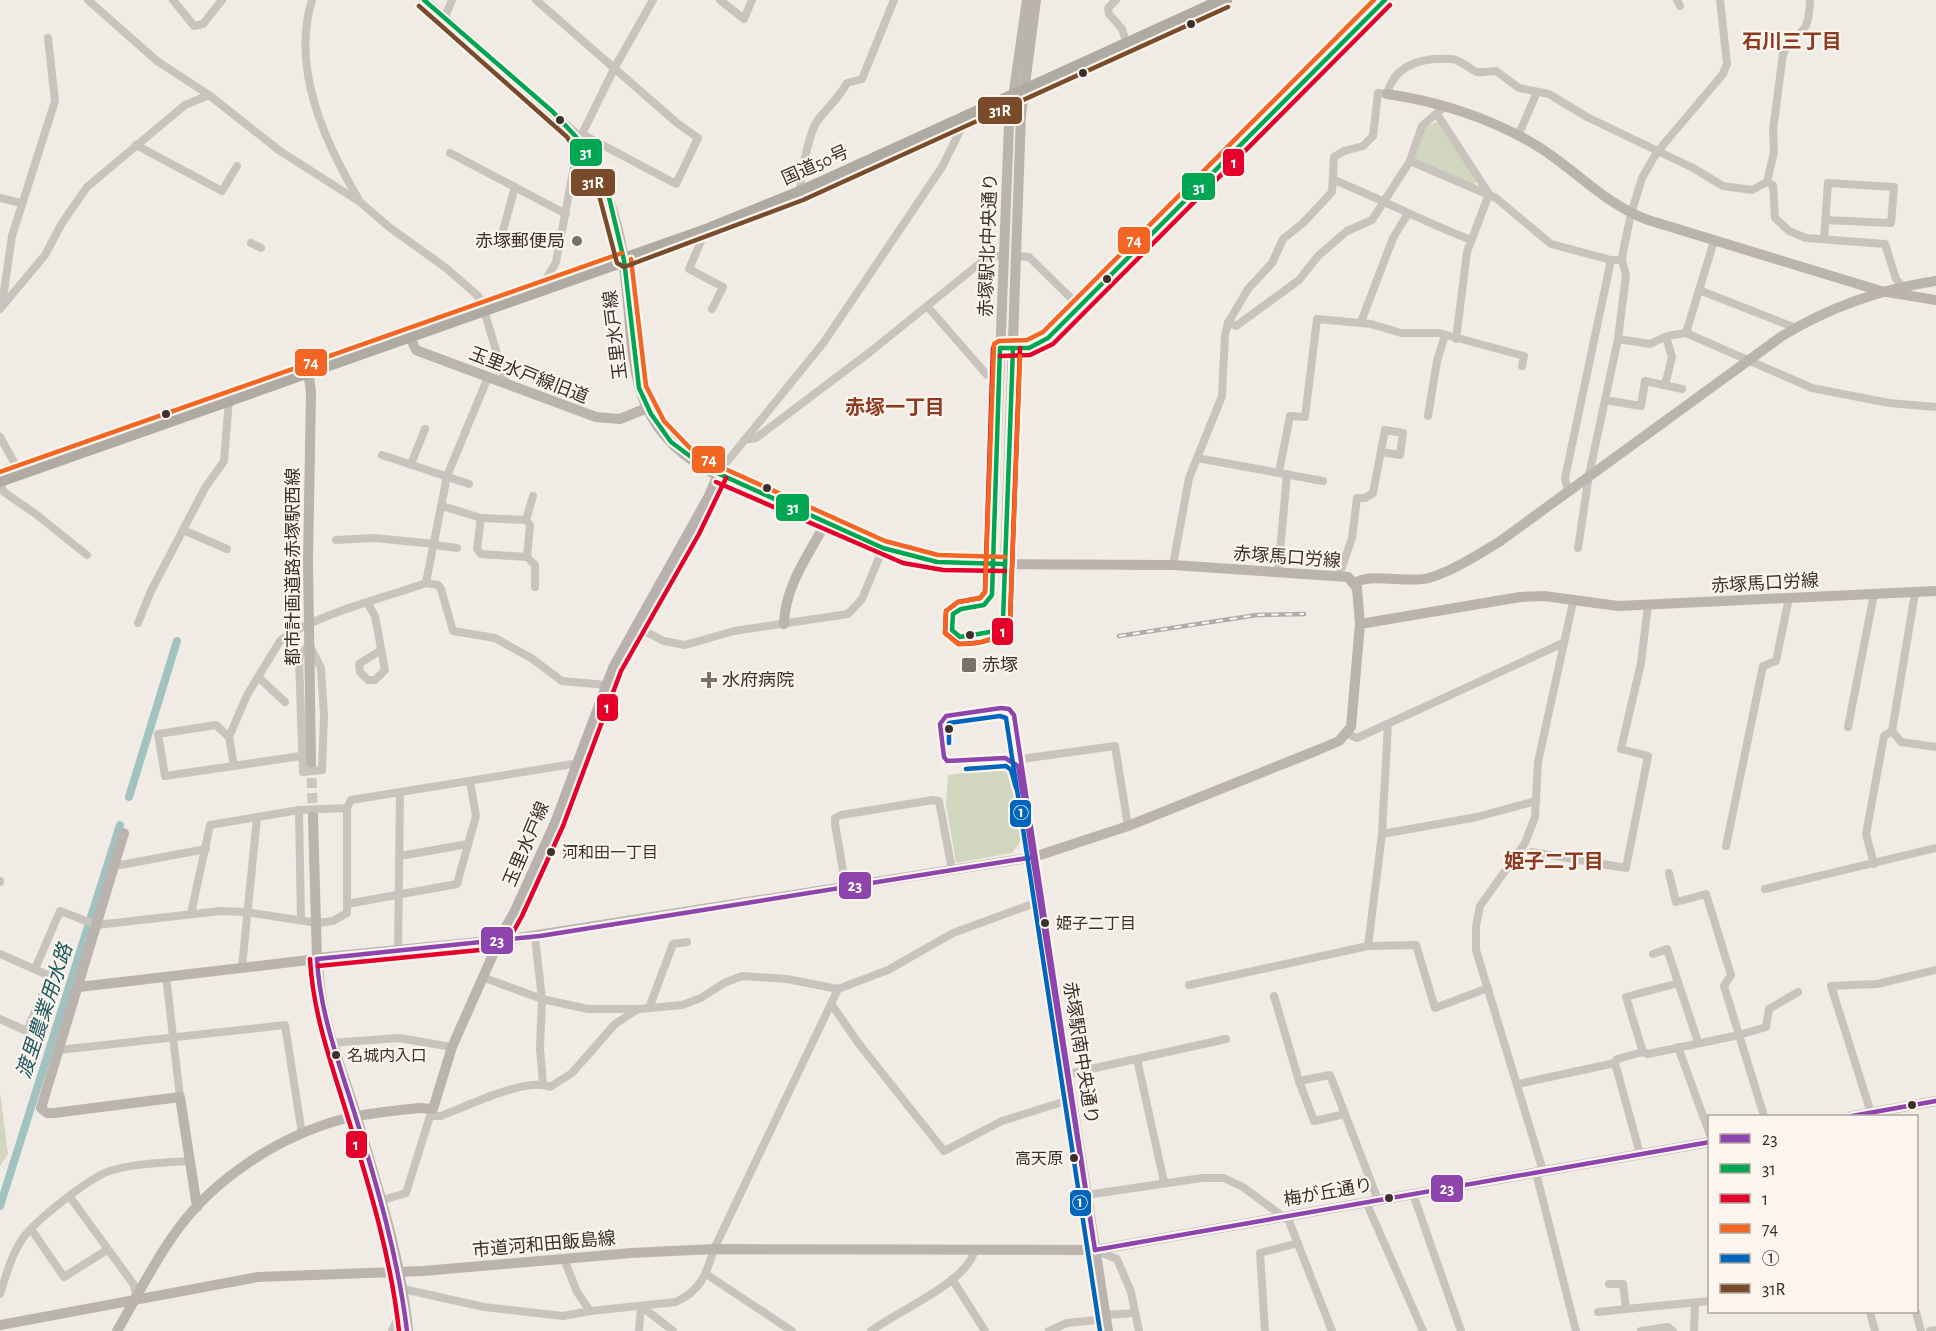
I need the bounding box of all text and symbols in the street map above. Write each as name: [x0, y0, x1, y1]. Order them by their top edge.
unlabelled marker: [1185, 18, 1197, 30]
district label: 石川三丁目: [1742, 31, 1842, 52]
unlabelled marker: [1077, 67, 1089, 79]
line badge: 31R: [977, 96, 1023, 125]
text: 31R: [989, 103, 1012, 119]
unlabelled marker: [554, 114, 566, 126]
line badge: 31: [569, 138, 603, 167]
street label: 国道50号: [778, 141, 852, 189]
text: 31: [580, 145, 592, 161]
line badge: 1: [1222, 148, 1245, 177]
text: 1: [1231, 155, 1237, 171]
line badge: 31R: [570, 168, 616, 197]
line badge: 31: [1181, 172, 1216, 201]
street label: 赤塚駅北中央通り: [975, 173, 1001, 317]
text: 31R: [582, 175, 605, 191]
text: 31: [1193, 180, 1205, 196]
line badge: 74: [1117, 226, 1151, 255]
place label: 赤塚郵便局: [475, 232, 565, 251]
text: 74: [1127, 233, 1141, 249]
marker: 赤塚郵便局: [570, 234, 584, 248]
unlabelled marker: [1101, 273, 1113, 285]
street label: 玉里水戸線: [600, 289, 630, 381]
street label: 玉里水戸線旧道: [467, 343, 591, 407]
line badge: 74: [294, 348, 328, 377]
text: 74: [304, 355, 318, 371]
district label: 赤塚一丁目: [845, 397, 945, 418]
unlabelled marker: [160, 408, 172, 420]
line badge: 74: [691, 445, 726, 474]
text: 74: [702, 452, 716, 468]
street label: 都市計画道路赤塚駅西線: [283, 468, 303, 666]
unlabelled marker: [761, 482, 773, 494]
line badge: 31: [775, 493, 810, 522]
text: 31: [787, 500, 799, 516]
street label: 赤塚馬口労線: [1232, 543, 1342, 571]
street label: 赤塚馬口労線: [1711, 570, 1819, 596]
line badge: 1: [991, 617, 1014, 646]
text: 1: [1000, 624, 1006, 640]
unlabelled marker: [964, 629, 976, 641]
marker: 赤塚: [960, 656, 978, 674]
place label: 赤塚: [982, 656, 1018, 675]
marker: 水府病院: [700, 671, 718, 689]
place label: 水府病院: [722, 671, 794, 690]
line badge: 1: [596, 693, 619, 722]
text: 1: [604, 700, 610, 716]
unlabelled marker: [943, 723, 955, 735]
street label: 玉里水戸線: [499, 799, 553, 889]
line badge: ①: [1009, 799, 1032, 828]
text: ①: [1013, 805, 1029, 822]
place label: 河和田一丁目: [562, 844, 658, 861]
marker: 河和田一丁目: [545, 846, 557, 858]
district label: 姫子二丁目: [1504, 850, 1604, 872]
line badge: 23: [838, 871, 872, 900]
text: 23: [848, 878, 862, 894]
place label: 姫子二丁目: [1056, 915, 1136, 932]
marker: 姫子二丁目: [1039, 917, 1051, 929]
line badge: 23: [480, 926, 514, 955]
text: 23: [490, 933, 504, 949]
water label: 渡里農業用水路: [13, 939, 77, 1081]
street label: 赤塚駅南中央通り: [1060, 980, 1101, 1126]
place label: 名城内入口: [347, 1047, 427, 1064]
marker: 名城内入口: [330, 1049, 342, 1061]
unlabelled marker: [1906, 1099, 1918, 1111]
legend: [1708, 1115, 1918, 1313]
line badge: 1: [345, 1130, 368, 1159]
text: 23: [1762, 1131, 1778, 1149]
text: 1: [353, 1137, 359, 1153]
place label: 高天原: [1015, 1151, 1063, 1167]
marker: 高天原: [1068, 1152, 1080, 1164]
text: 31: [1762, 1161, 1776, 1179]
street label: 梅が丘通り: [1282, 1174, 1374, 1210]
line badge: 23: [1430, 1174, 1464, 1203]
text: 23: [1440, 1181, 1454, 1197]
line badge: ①: [1069, 1189, 1092, 1217]
text: 1: [1762, 1191, 1768, 1209]
unlabelled marker: [1383, 1192, 1395, 1204]
text: ①: [1072, 1195, 1088, 1212]
text: 74: [1762, 1221, 1779, 1239]
street label: 市道河和田飯島線: [471, 1228, 617, 1260]
text: ①: [1762, 1250, 1780, 1269]
text: 31R: [1762, 1281, 1786, 1299]

